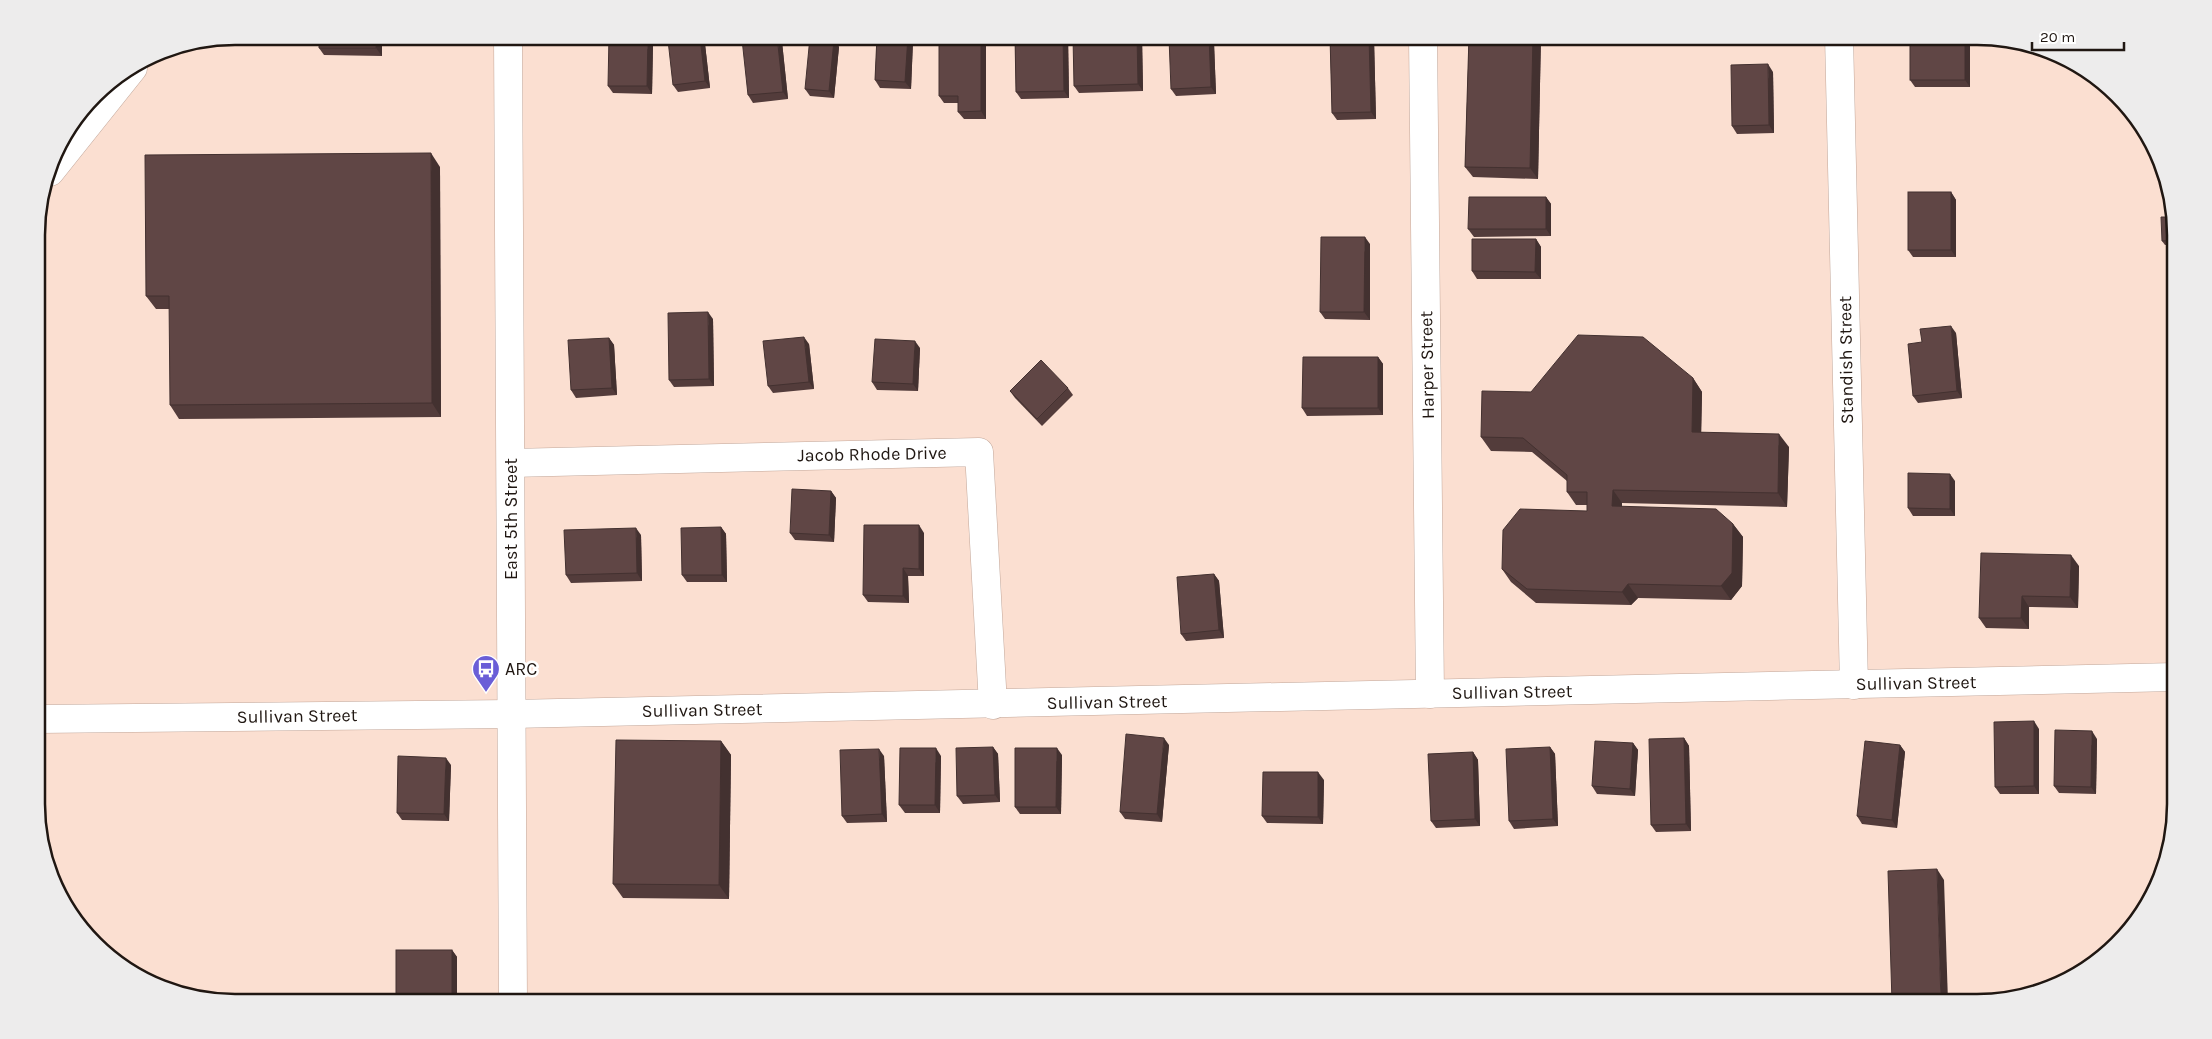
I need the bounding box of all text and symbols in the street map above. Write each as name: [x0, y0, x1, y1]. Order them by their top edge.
scale bar: [2032, 20, 2124, 52]
text: 20 m: [2040, 28, 2075, 46]
street label: Standish Street: [1834, 295, 1858, 424]
street label: Harper Street: [1415, 310, 1439, 419]
street label: Jacob Rhode Drive: [797, 442, 947, 466]
street label: East 5th Street: [500, 458, 522, 580]
bus stop icon: ARC: [471, 654, 501, 693]
place label: ARC: [505, 658, 537, 680]
street label: Sullivan Street: [1855, 671, 1977, 695]
street label: Sullivan Street: [1451, 680, 1573, 704]
street label: Sullivan Street: [1046, 690, 1168, 714]
street label: Sullivan Street: [641, 698, 763, 722]
street label: Sullivan Street: [236, 704, 358, 728]

